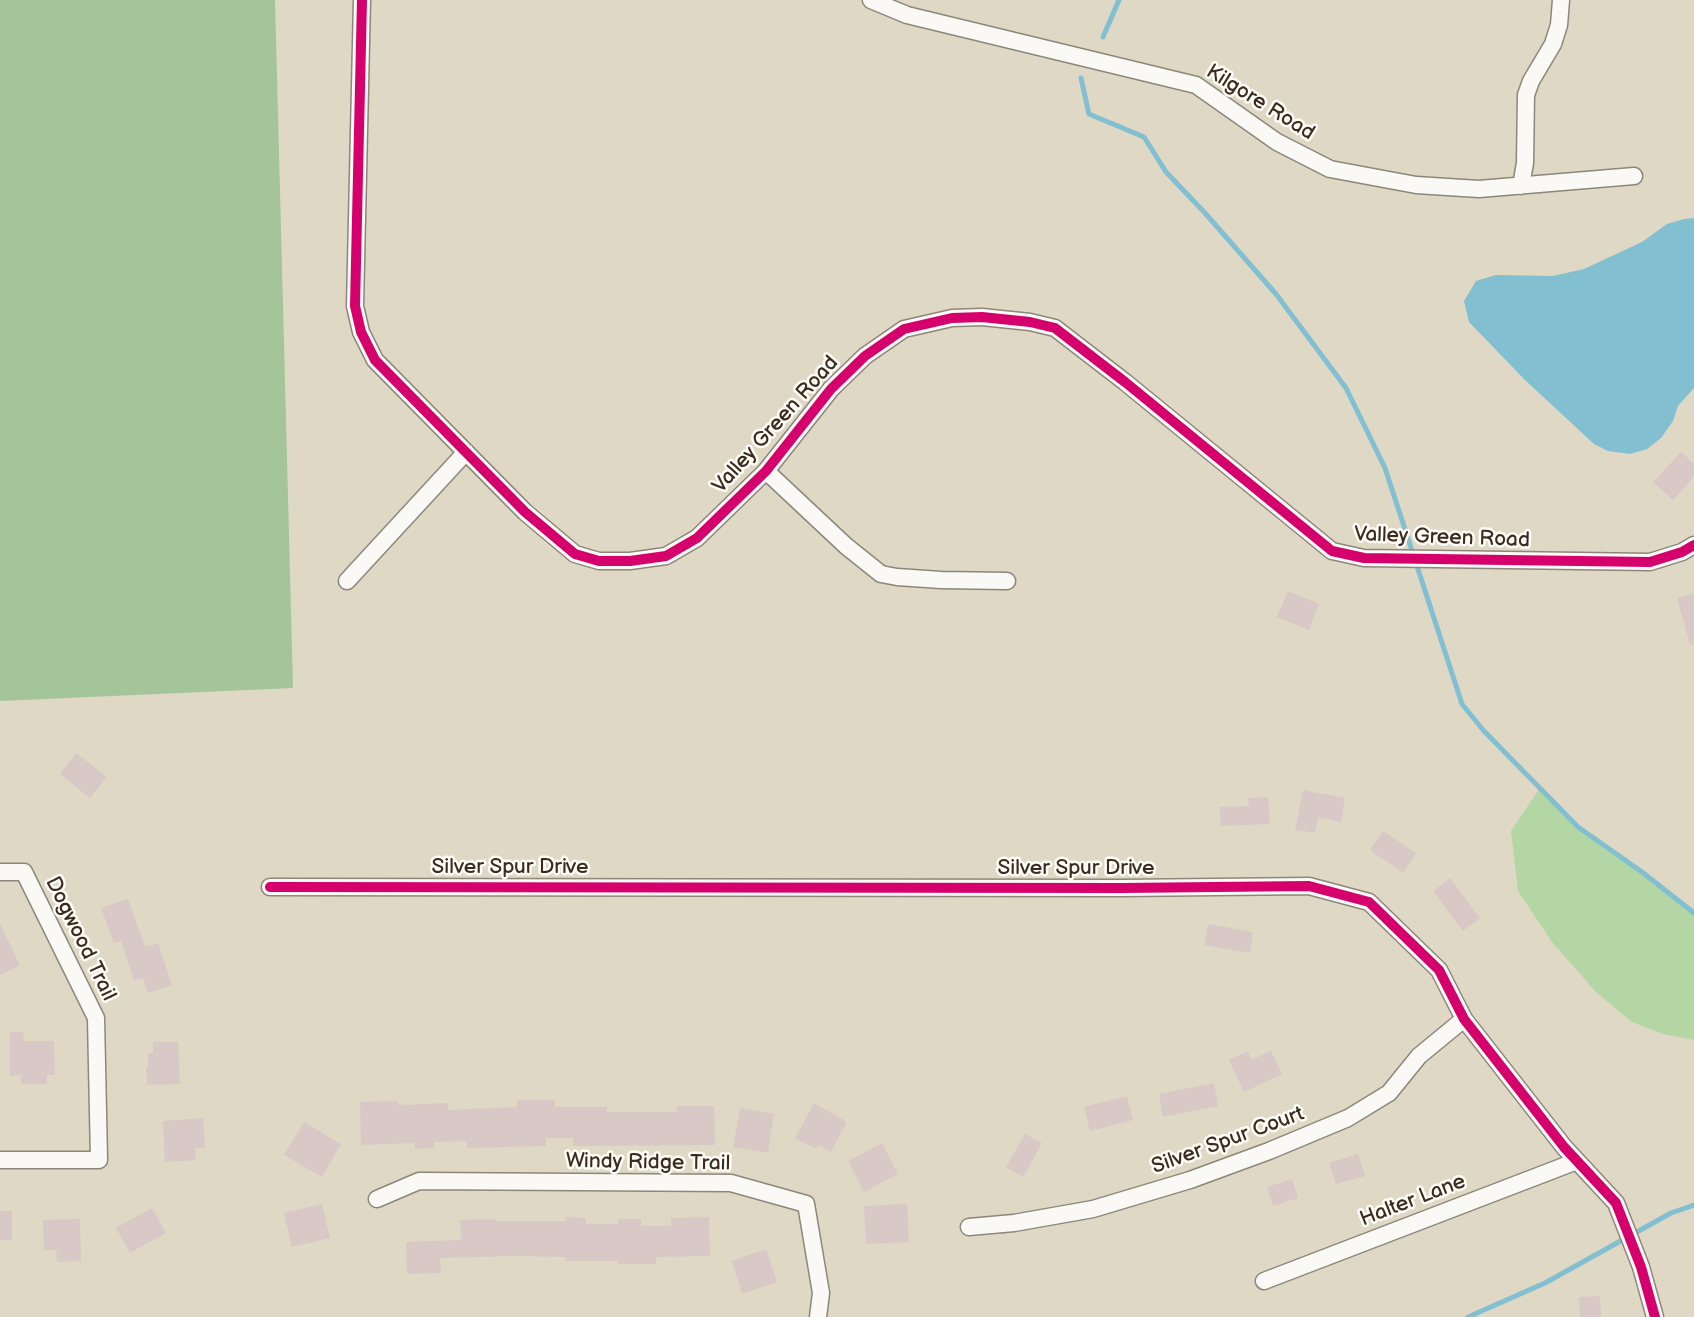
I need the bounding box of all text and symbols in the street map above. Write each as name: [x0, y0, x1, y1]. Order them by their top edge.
street label: Kilgore Road: [1201, 60, 1319, 146]
street label: Valley Green Road: [708, 351, 844, 499]
street label: Valley Green Road: [1354, 522, 1530, 554]
street label: Silver Spur Drive: [432, 855, 588, 881]
street label: Silver Spur Drive: [998, 856, 1154, 882]
street label: Dogwood Trail: [39, 873, 121, 1005]
street label: Silver Spur Court: [1148, 1102, 1308, 1180]
street label: Windy Ridge Trail: [566, 1149, 730, 1177]
street label: Halter Lane: [1357, 1169, 1469, 1233]

